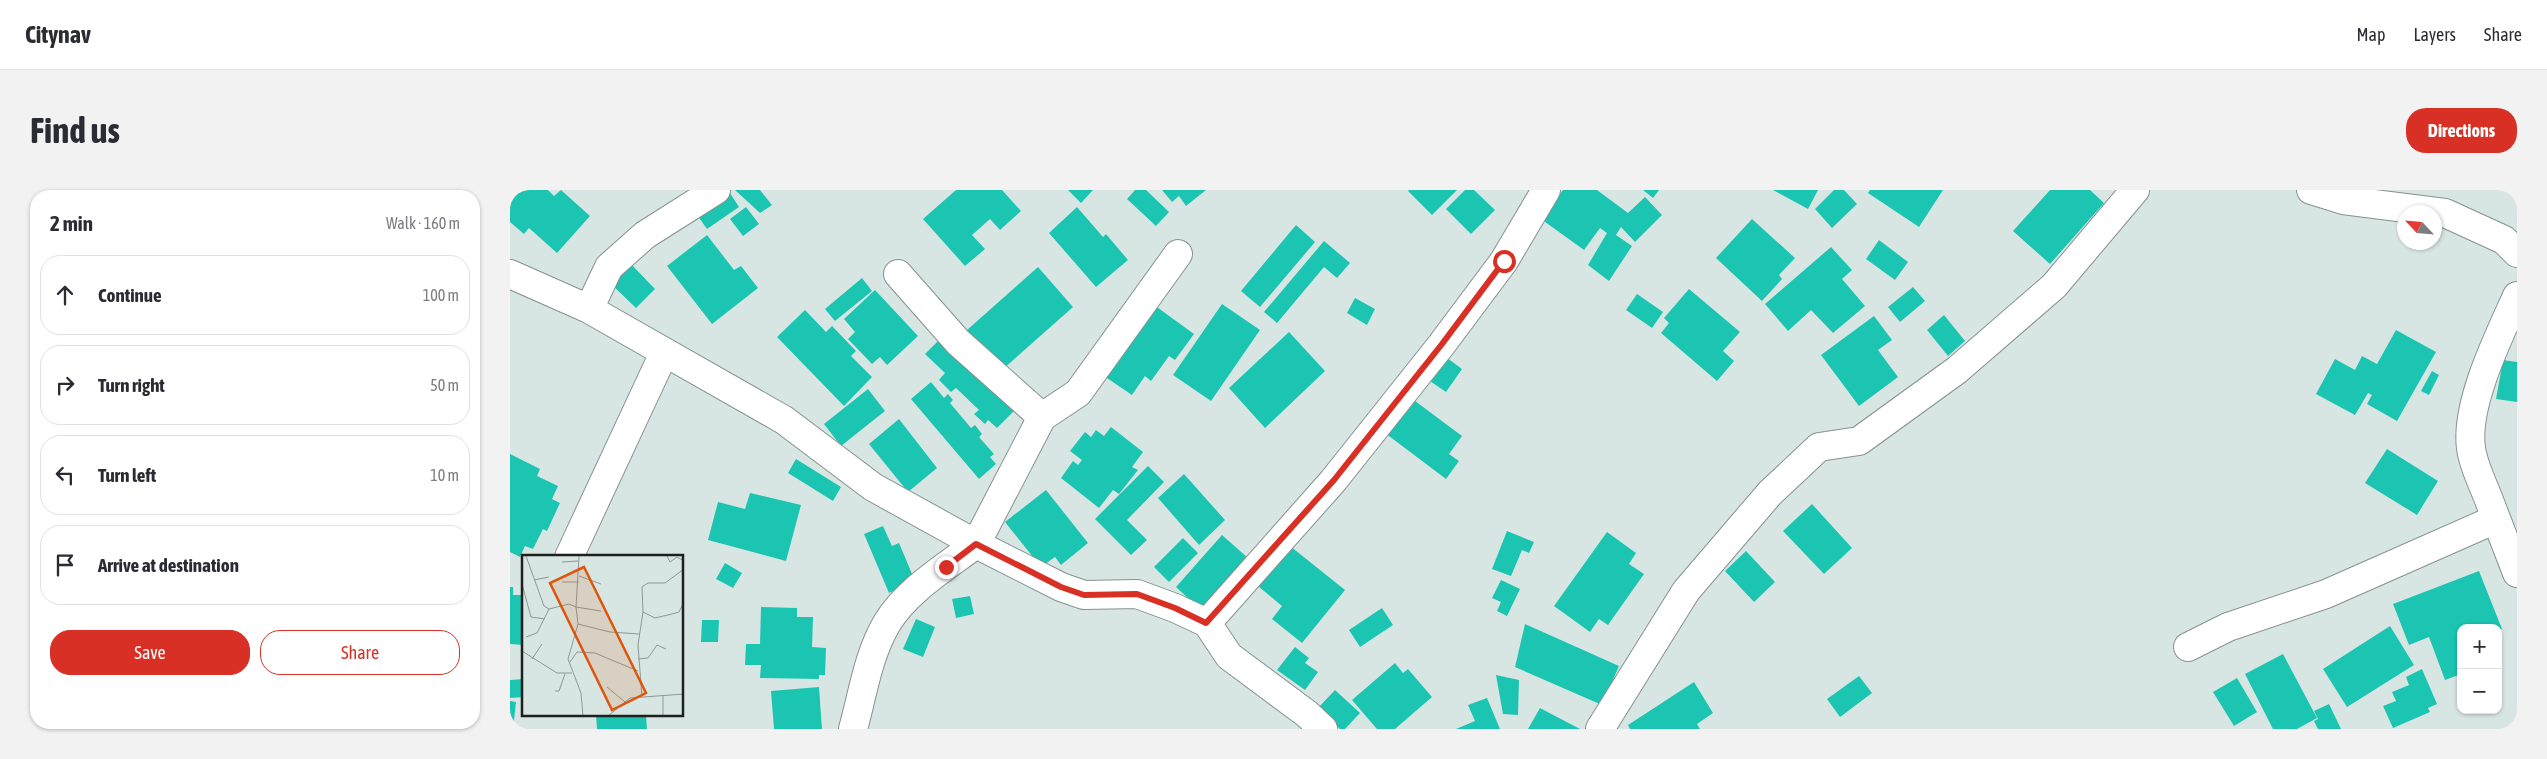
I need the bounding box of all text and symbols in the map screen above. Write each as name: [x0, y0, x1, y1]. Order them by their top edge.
text: Citynav: [25, 21, 91, 48]
text: Map: [2356, 24, 2385, 45]
text: Layers: [2413, 24, 2456, 45]
text: Share: [2484, 24, 2522, 45]
button: Directions: [2406, 108, 2517, 153]
text: Find us: [30, 110, 120, 150]
north arrow: [2397, 205, 2442, 250]
text: 2 min: [50, 211, 93, 235]
text: Walk · 160 m: [386, 214, 460, 232]
route start: [1493, 250, 1516, 273]
icon: ahead: [51, 281, 79, 309]
text: Continue: [98, 284, 162, 306]
text: 100 m: [423, 286, 459, 304]
icon: right: [51, 371, 79, 399]
text: Turn right: [98, 374, 165, 396]
text: 50 m: [430, 376, 459, 394]
icon: left: [51, 461, 79, 489]
text: Turn left: [98, 464, 156, 486]
text: 10 m: [430, 466, 459, 484]
icon: arrive: [51, 551, 79, 579]
text: Arrive at destination: [98, 554, 239, 576]
inset map: [522, 555, 684, 716]
route end: [935, 556, 958, 579]
map controls: [2457, 624, 2502, 714]
button: +: [2457, 624, 2502, 669]
button: Save: [50, 630, 250, 675]
button: Share: [260, 630, 460, 675]
button: −: [2457, 669, 2502, 714]

